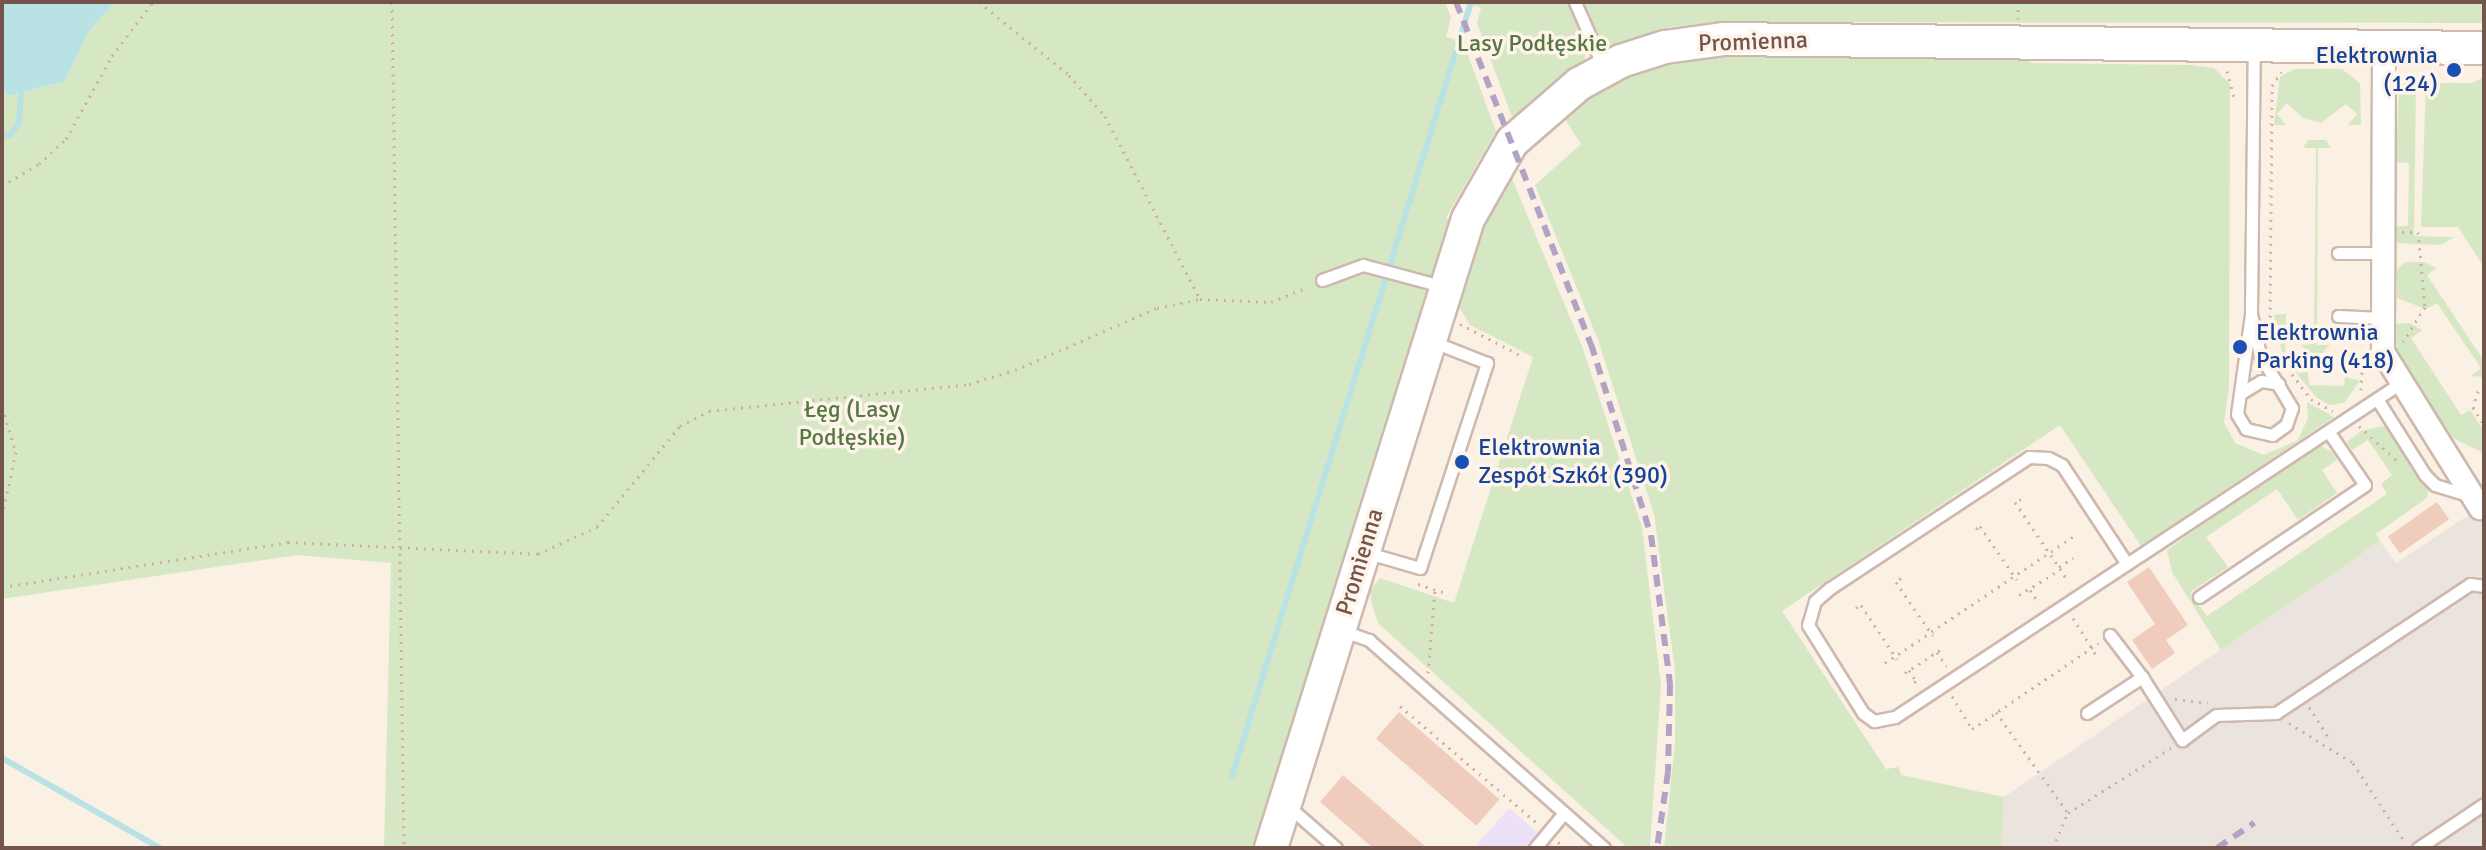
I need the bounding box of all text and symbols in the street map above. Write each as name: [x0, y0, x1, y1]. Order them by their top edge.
street label: Promienna: [1697, 26, 1809, 58]
park label: Lasy Podłęskie: [1457, 30, 1607, 58]
place label: Elektrownia (124): [2315, 42, 2438, 98]
marker: Elektrownia (124): [2445, 61, 2463, 79]
place label: Elektrownia Parking (418): [2256, 319, 2394, 375]
marker: Elektrownia Parking (418): [2231, 338, 2249, 356]
park label: Łęg (Lasy Podłęskie): [798, 396, 906, 452]
place label: Elektrownia Zespół Szkół (390): [1478, 434, 1668, 490]
marker: Elektrownia Zespół Szkół (390): [1453, 453, 1471, 471]
street label: Promienna: [1330, 505, 1390, 619]

